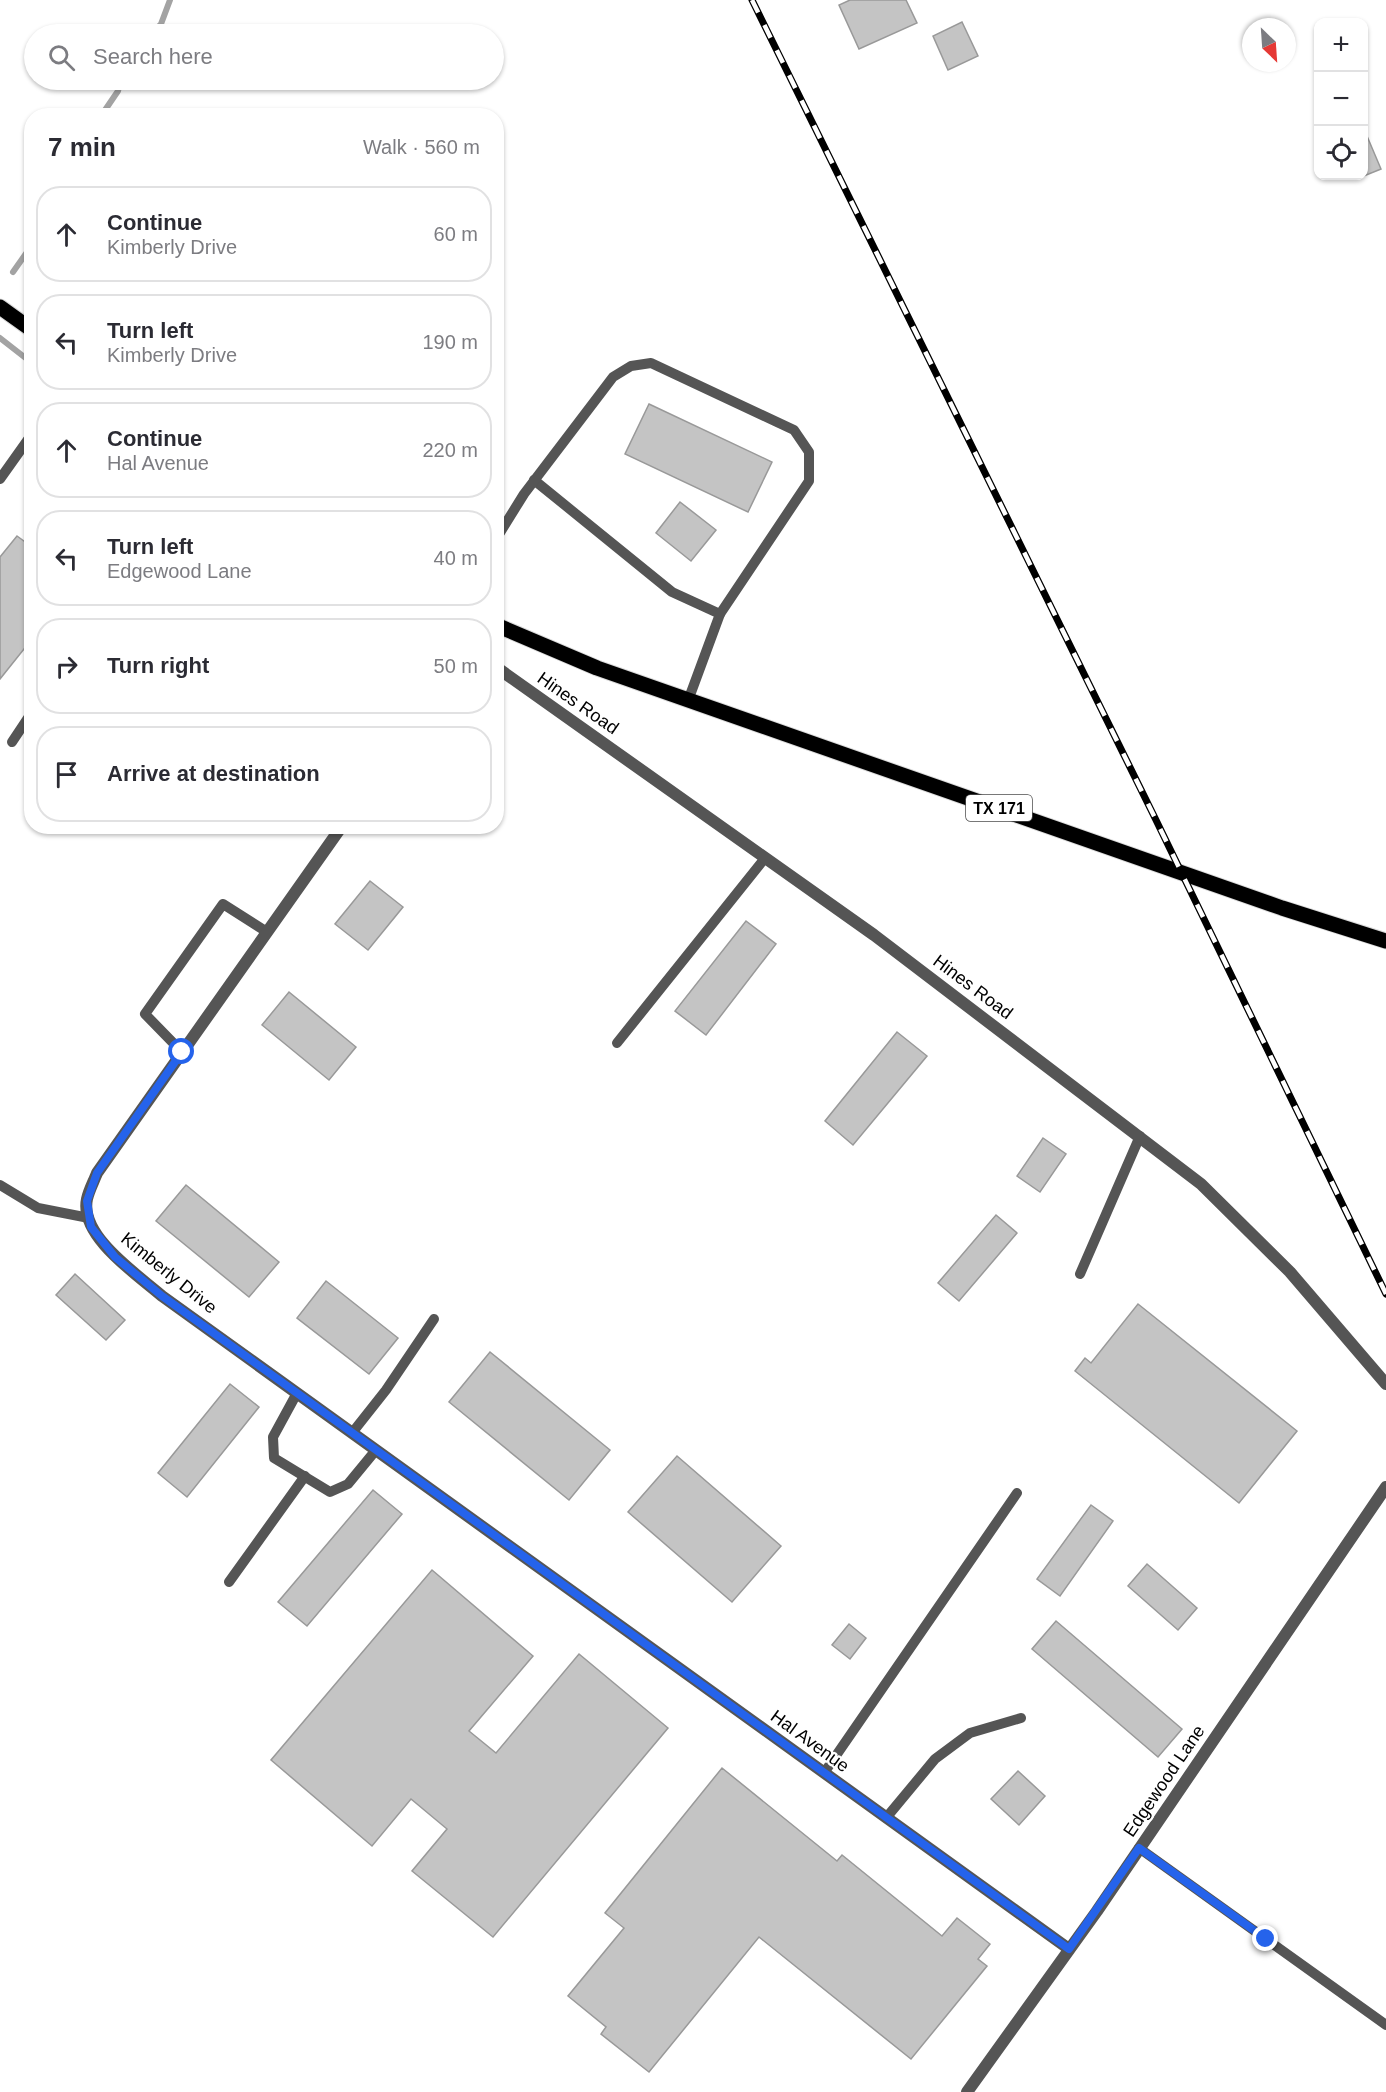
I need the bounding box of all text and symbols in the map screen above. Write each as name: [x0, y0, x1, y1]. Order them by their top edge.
north arrow: [1242, 18, 1296, 72]
map controls: [1314, 18, 1368, 180]
button: +: [1314, 18, 1368, 72]
search box: [24, 24, 504, 90]
icon: search: [45, 41, 78, 74]
text: Search here: [93, 44, 213, 69]
button: −: [1314, 72, 1368, 126]
button: locate: [1314, 126, 1368, 180]
text: 7 min: [48, 132, 116, 162]
text: Walk · 560 m: [363, 136, 480, 158]
text: Continue: [107, 210, 202, 235]
icon: ahead: [50, 218, 83, 251]
text: 60 m: [434, 223, 478, 245]
text: Kimberly Drive: [107, 236, 237, 258]
text: Turn left: [107, 318, 193, 343]
icon: left: [50, 326, 83, 359]
text: 190 m: [422, 331, 478, 353]
text: Kimberly Drive: [107, 344, 237, 366]
text: Continue: [107, 426, 202, 451]
icon: ahead: [50, 434, 83, 467]
text: 220 m: [422, 439, 478, 461]
text: Hal Avenue: [107, 452, 209, 474]
text: Turn left: [107, 534, 193, 559]
icon: left: [50, 542, 83, 575]
text: 40 m: [434, 547, 478, 569]
text: Edgewood Lane: [107, 560, 252, 582]
icon: right: [50, 650, 83, 683]
text: Turn right: [107, 653, 209, 678]
text: 50 m: [434, 655, 478, 677]
street label: Hines Road: [534, 668, 622, 738]
icon: arrive: [50, 758, 83, 791]
text: Arrive at destination: [107, 761, 320, 786]
road number: TX 171: [966, 795, 1032, 821]
street label: Hines Road: [929, 951, 1017, 1023]
route start: [168, 1038, 194, 1064]
street label: Kimberly Drive: [117, 1228, 221, 1318]
street label: Hal Avenue: [767, 1706, 853, 1776]
street label: Edgewood Lane: [1119, 1721, 1209, 1841]
route end: [1252, 1925, 1278, 1951]

